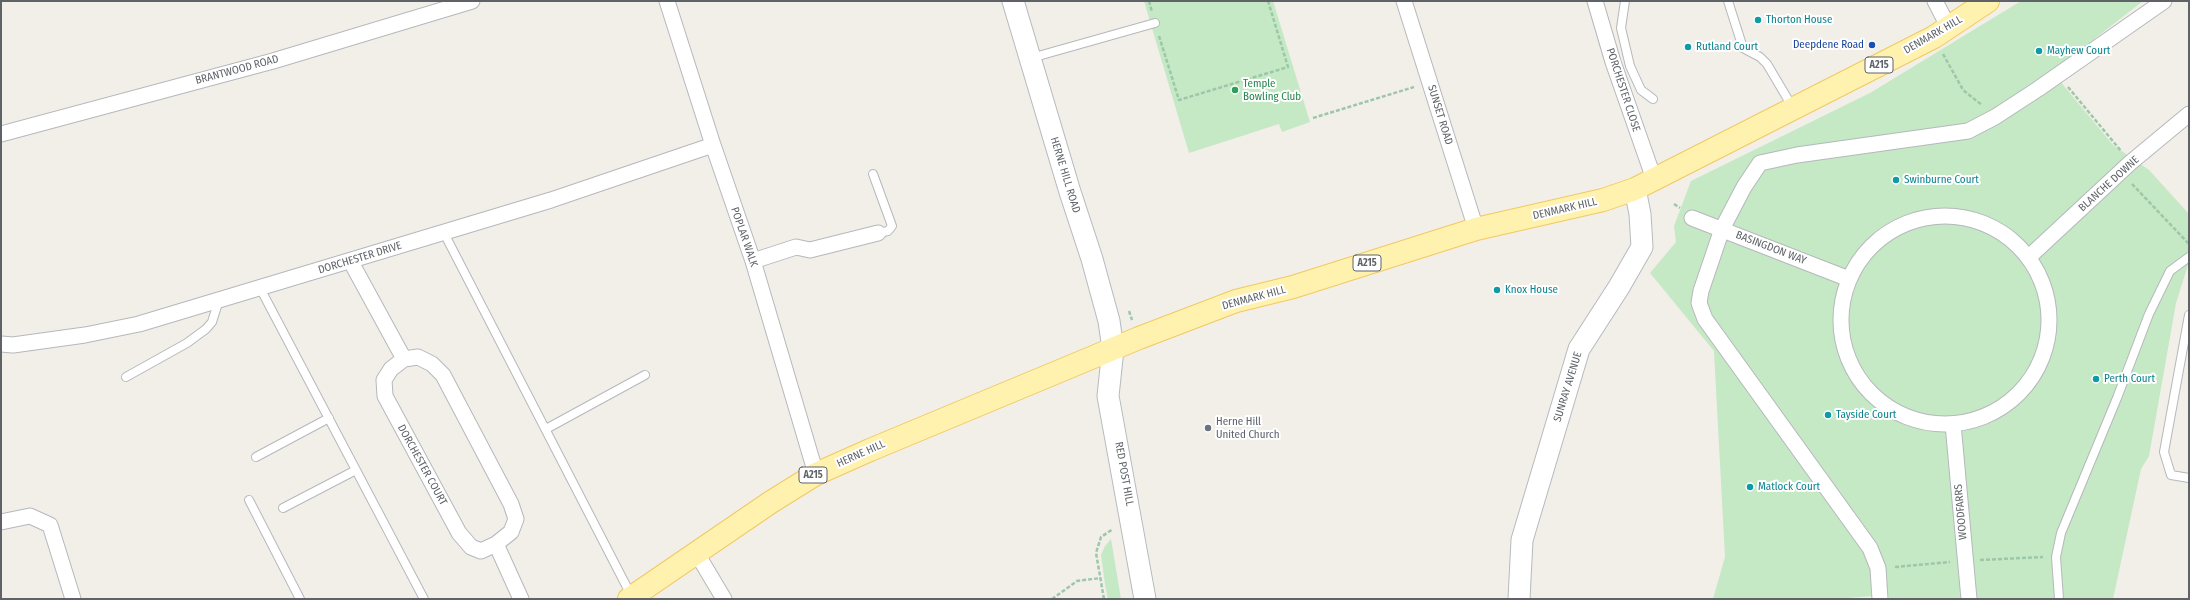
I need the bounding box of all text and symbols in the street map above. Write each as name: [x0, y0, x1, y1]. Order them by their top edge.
place label: Thorton House: [1766, 13, 1832, 27]
street label: DENMARK HILL: [1901, 13, 1965, 57]
marker: Thorton House: [1753, 15, 1763, 25]
place label: Deepdene Road: [1793, 38, 1864, 52]
place label: Rutland Court: [1696, 40, 1758, 54]
marker: Deepdene Road: [1867, 40, 1877, 50]
marker: Rutland Court: [1683, 42, 1693, 52]
place label: Mayhew Court: [2047, 44, 2110, 58]
street label: PORCHESTER CLOSE: [1603, 46, 1643, 134]
marker: Mayhew Court: [2034, 46, 2044, 56]
street label: BRANTWOOD ROAD: [194, 53, 280, 87]
road number: A215: [1865, 57, 1893, 73]
place label: Temple Bowling Club: [1243, 77, 1301, 103]
street label: SUNSET ROAD: [1425, 84, 1455, 146]
marker: Temple Bowling Club: [1230, 85, 1240, 95]
street label: HERNE HILL ROAD: [1047, 135, 1083, 215]
street label: BLANCHE DOWNE: [2076, 153, 2142, 215]
place label: Swinburne Court: [1904, 173, 1979, 187]
marker: Swinburne Court: [1891, 175, 1901, 185]
street label: DENMARK HILL: [1532, 195, 1598, 223]
street label: POPLAR WALK: [728, 205, 760, 269]
street label: BASINGDON WAY: [1734, 228, 1808, 268]
street label: DORCHESTER DRIVE: [317, 239, 403, 277]
road number: A215: [1353, 255, 1381, 271]
street label: DENMARK HILL: [1221, 283, 1287, 313]
place label: Knox House: [1505, 283, 1558, 297]
marker: Knox House: [1492, 285, 1502, 295]
street label: SUNRAY AVENUE: [1551, 350, 1585, 424]
place label: Perth Court: [2104, 372, 2155, 386]
marker: Perth Court: [2091, 374, 2101, 384]
place label: Tayside Court: [1836, 408, 1896, 422]
marker: Tayside Court: [1823, 410, 1833, 420]
place label: Herne Hill United Church: [1216, 415, 1279, 441]
street label: DORCHESTER COURT: [394, 422, 450, 508]
marker: Herne Hill United Church: [1203, 423, 1213, 433]
street label: HERNE HILL: [835, 437, 887, 471]
street label: RED POST HILL: [1112, 441, 1136, 507]
road number: A215: [799, 467, 827, 483]
place label: Matlock Court: [1758, 480, 1820, 494]
marker: Matlock Court: [1745, 482, 1755, 492]
street label: WOODFARRS: [1952, 484, 1970, 540]

